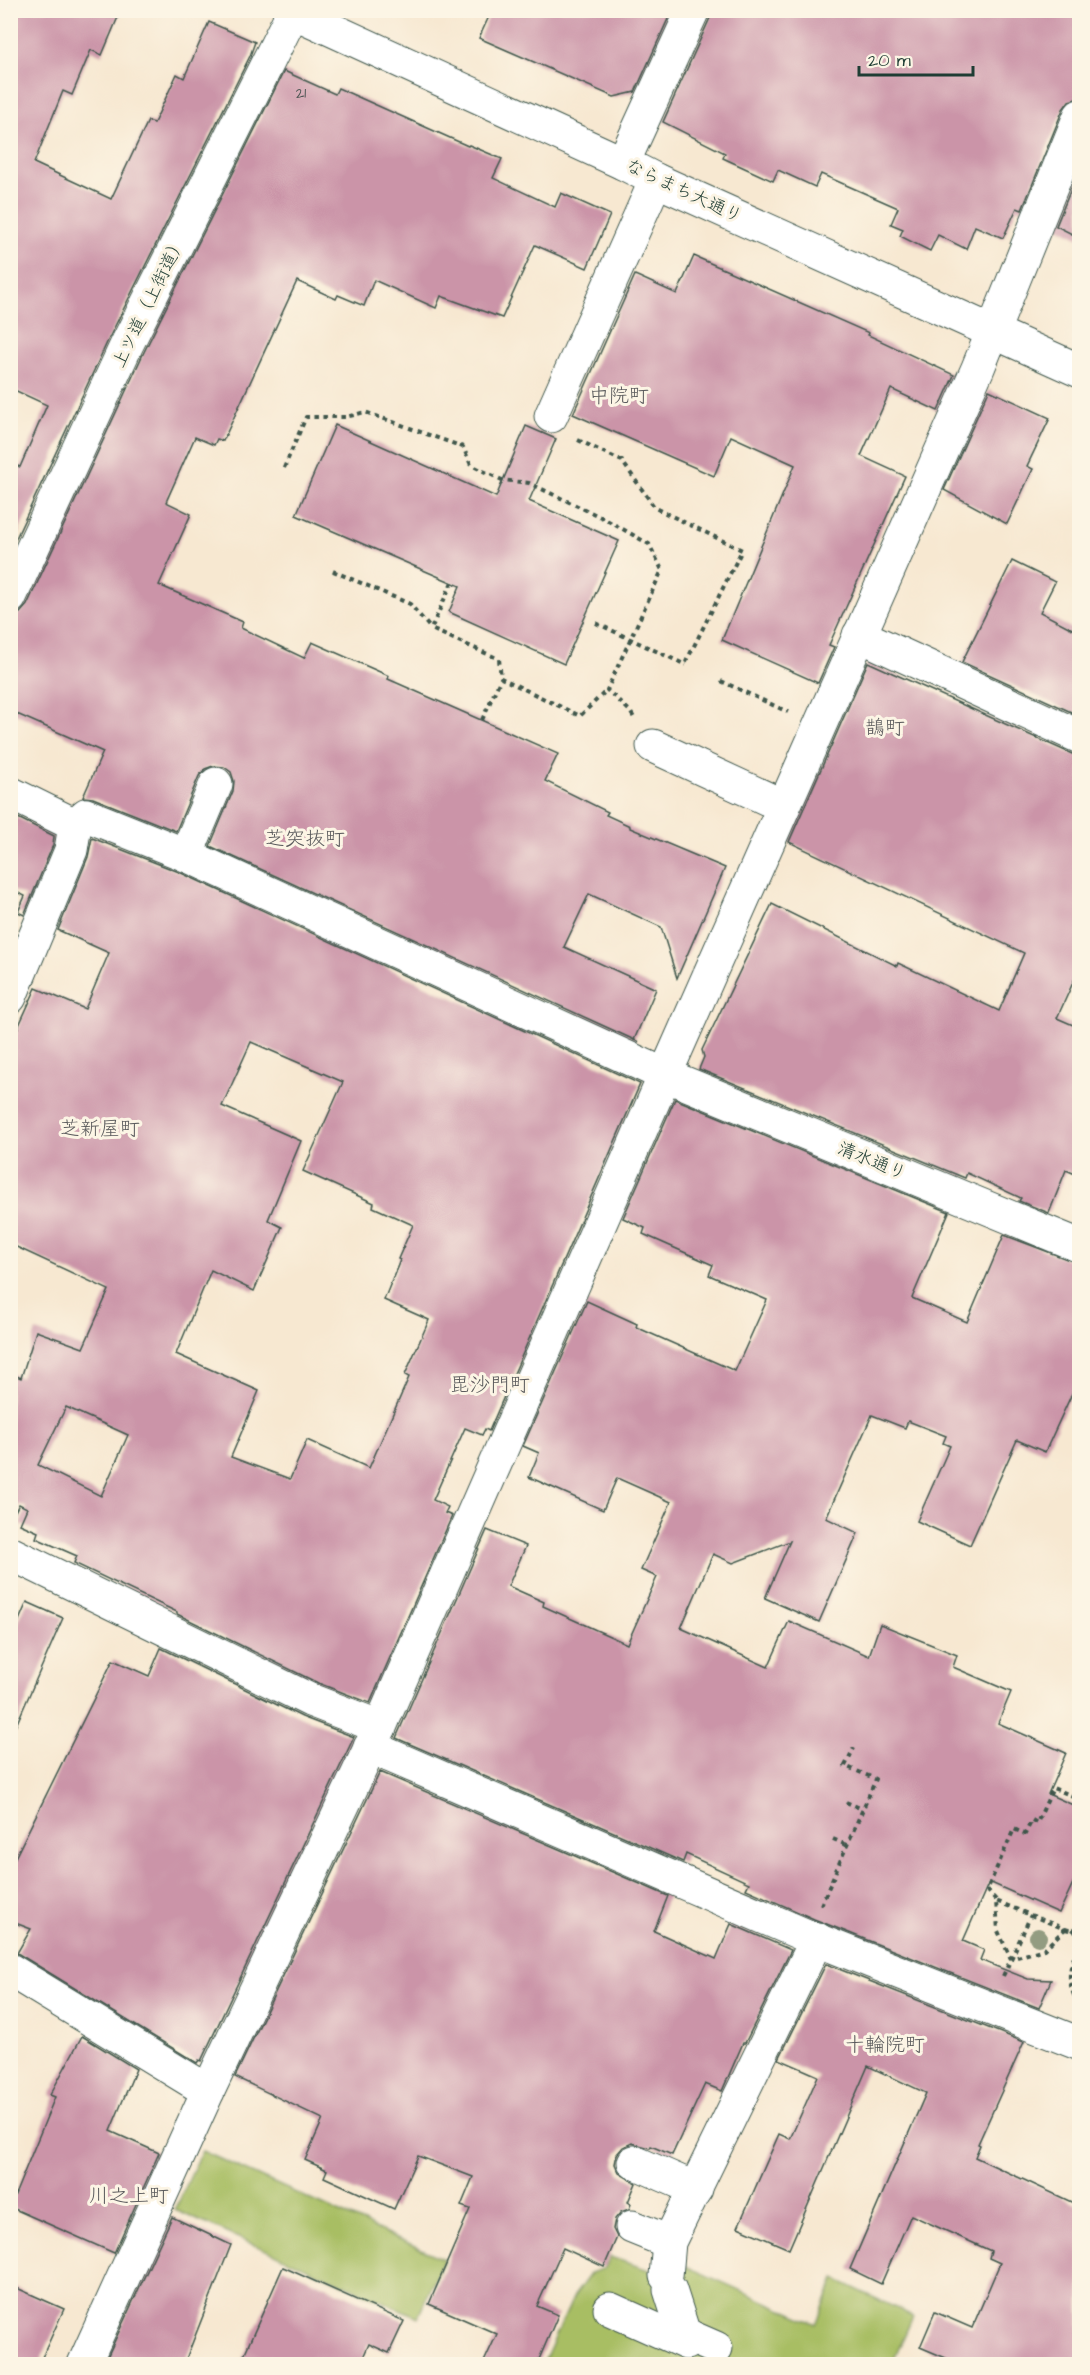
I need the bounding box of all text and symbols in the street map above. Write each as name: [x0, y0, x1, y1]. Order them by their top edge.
scale bar: [859, 39, 973, 77]
text: 20 m: [868, 48, 911, 73]
house number: 21: [296, 83, 306, 104]
street label: ならまち大通り: [622, 153, 746, 229]
street label: 上ツ道（上街道）: [106, 232, 192, 372]
district label: 中院町: [589, 382, 649, 410]
district label: 鵲町: [865, 714, 905, 742]
district label: 芝突抜町: [265, 825, 345, 853]
district label: 芝新屋町: [60, 1115, 140, 1143]
street label: 清水通り: [834, 1136, 910, 1186]
district label: 毘沙門町: [450, 1371, 530, 1399]
district label: 十輪院町: [845, 2031, 925, 2059]
district label: 川之上町: [89, 2182, 169, 2210]

